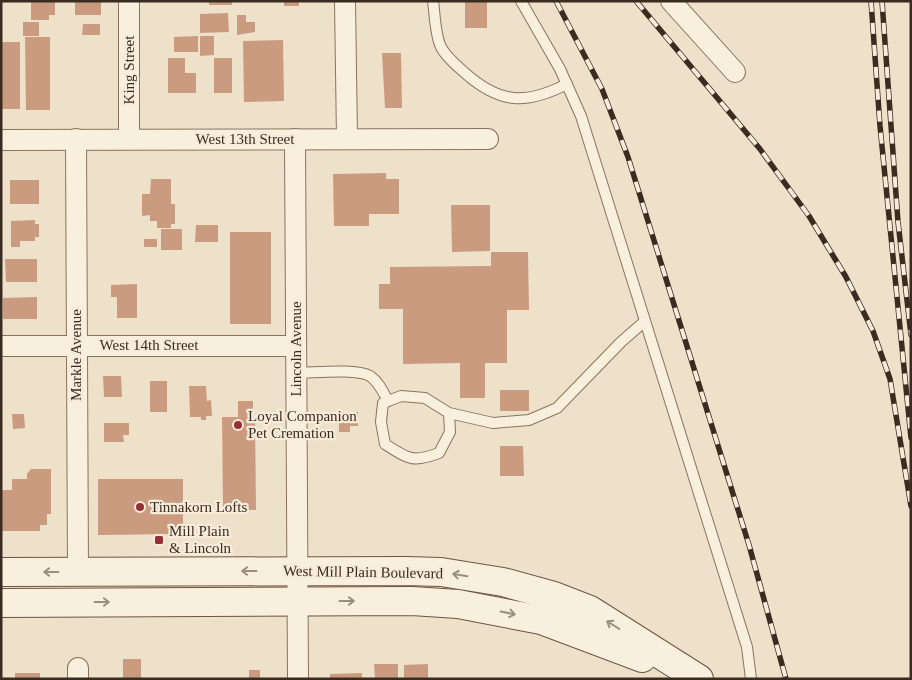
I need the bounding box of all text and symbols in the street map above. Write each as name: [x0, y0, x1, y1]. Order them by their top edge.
street label: King Street: [121, 35, 137, 104]
street label: West 13th Street: [196, 131, 295, 147]
street label: Lincoln Avenue: [288, 301, 304, 397]
street label: Markle Avenue: [68, 309, 84, 401]
street label: West 14th Street: [100, 337, 199, 353]
place label: Loyal Companion Pet Cremation: [248, 408, 357, 441]
marker: Loyal Companion Pet Cremation: [232, 419, 244, 431]
place label: Tinnakorn Lofts: [150, 499, 248, 515]
marker: Tinnakorn Lofts: [134, 501, 146, 513]
place label: Mill Plain & Lincoln: [169, 523, 232, 556]
marker: Mill Plain & Lincoln: [153, 534, 165, 546]
street label: West Mill Plain Boulevard: [283, 563, 444, 581]
one-way arrow: [241, 566, 257, 576]
one-way arrow: [43, 567, 60, 577]
one-way arrow: [452, 570, 468, 580]
one-way arrow: [338, 596, 354, 606]
one-way arrow: [94, 597, 110, 607]
one-way arrow: [500, 609, 516, 619]
one-way arrow: [607, 619, 621, 629]

